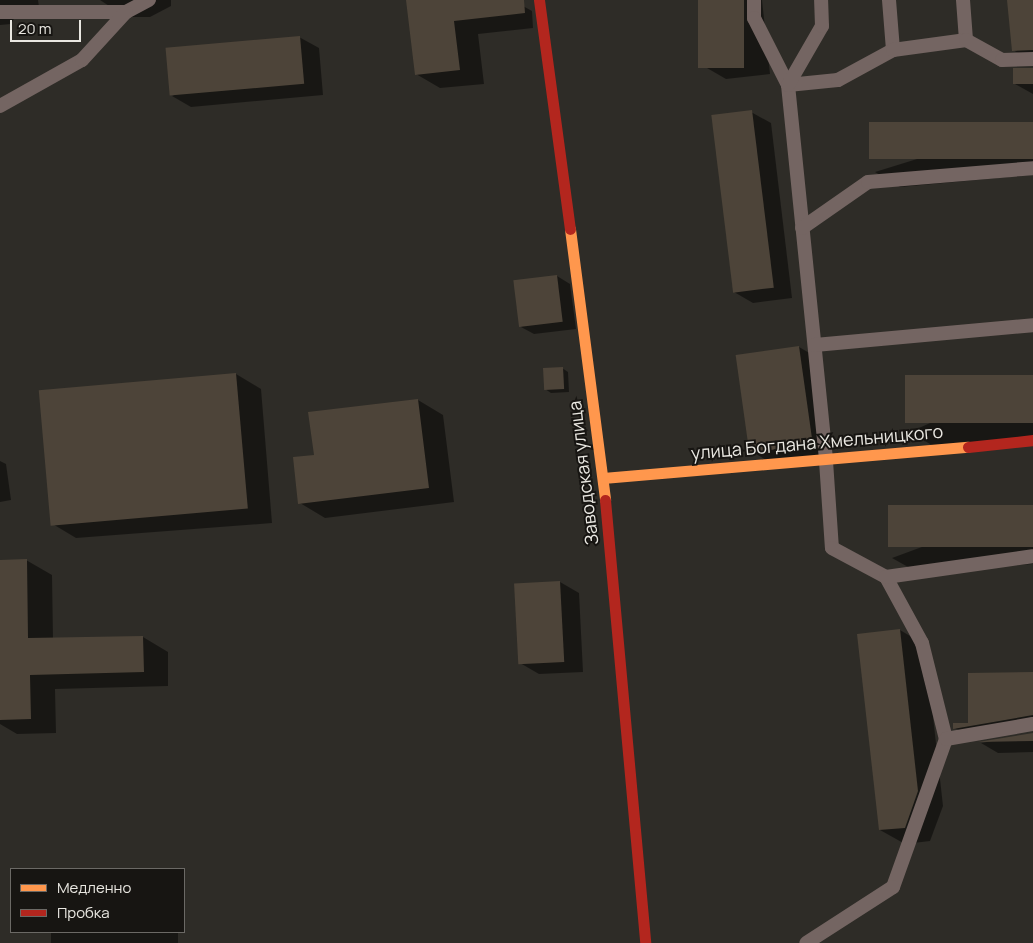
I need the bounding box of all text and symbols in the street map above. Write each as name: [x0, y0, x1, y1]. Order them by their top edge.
scale bar: [12, 10, 84, 42]
text: 20 m: [18, 18, 51, 39]
street label: Заводская улица: [563, 400, 603, 546]
street label: улица Богдана Хмельницкого: [690, 420, 944, 464]
legend: [10, 868, 185, 933]
text: Медленно: [57, 877, 131, 898]
text: Пробка: [57, 902, 110, 923]

